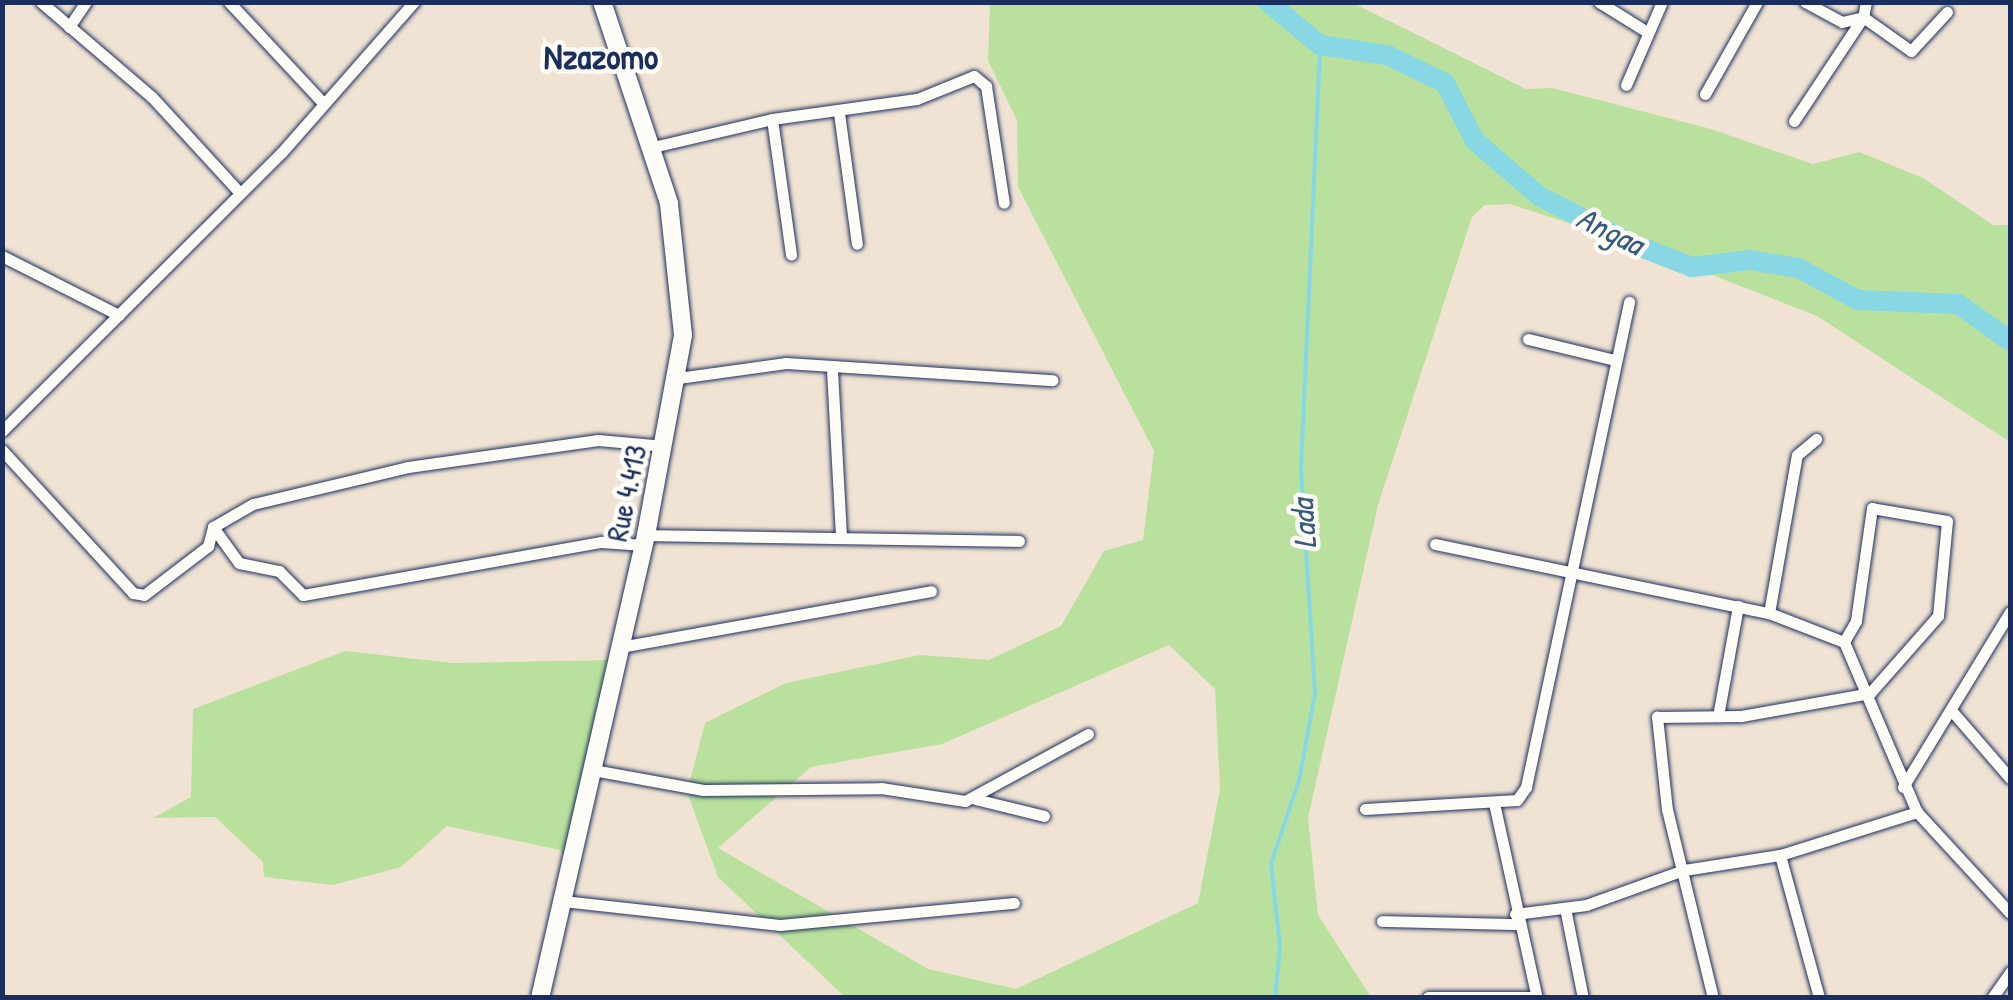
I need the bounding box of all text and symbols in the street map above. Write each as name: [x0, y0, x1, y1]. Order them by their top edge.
district label: Nzazomo: [544, 36, 658, 78]
water label: Angaa: [1570, 199, 1650, 263]
street label: Rue 4.413: [598, 441, 654, 545]
water label: Lada: [1283, 498, 1325, 550]

